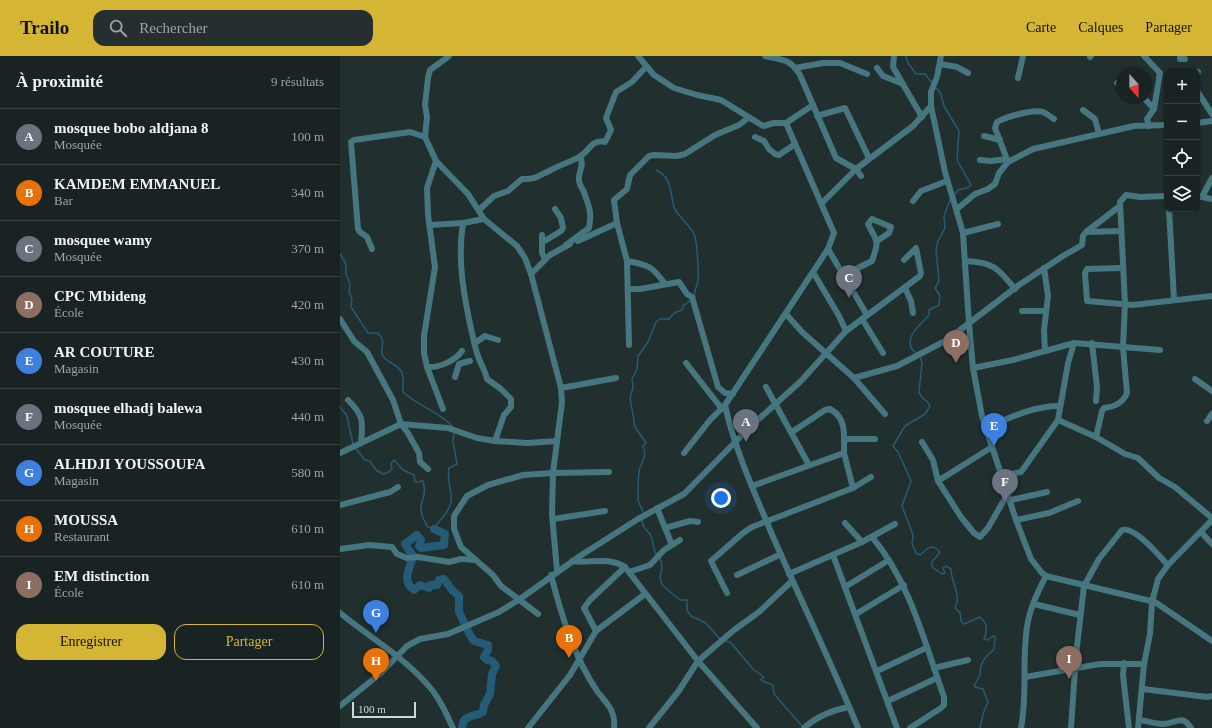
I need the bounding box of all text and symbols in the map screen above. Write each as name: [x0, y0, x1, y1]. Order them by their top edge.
search box: [93, 10, 373, 46]
text: Trailo: [20, 17, 69, 38]
icon: search: [107, 17, 129, 39]
text: Rechercher: [139, 20, 208, 36]
text: Carte: [1026, 20, 1056, 35]
text: Calques: [1078, 20, 1123, 35]
text: Partager: [1145, 20, 1192, 35]
north arrow: [1116, 68, 1152, 104]
map controls: [1164, 68, 1200, 212]
button: +: [1164, 68, 1200, 104]
text: À proximité: [16, 72, 103, 91]
text: 9 résultats: [271, 74, 324, 89]
button: −: [1164, 104, 1200, 140]
text: mosquee bobo aldjana 8: [54, 120, 209, 136]
text: A: [24, 129, 34, 144]
text: 100 m: [291, 129, 324, 144]
text: Mosquée: [54, 137, 102, 152]
button: locate: [1164, 140, 1200, 176]
text: KAMDEM EMMANUEL: [54, 176, 220, 192]
button: layers: [1164, 176, 1200, 212]
text: B: [25, 185, 33, 200]
text: 340 m: [291, 185, 324, 200]
text: Bar: [54, 193, 73, 208]
text: mosquee wamy: [54, 232, 152, 248]
text: C: [24, 241, 34, 256]
text: 370 m: [291, 241, 324, 256]
text: Mosquée: [54, 249, 102, 264]
pin: C: [836, 265, 862, 298]
text: CPC Mbideng: [54, 288, 146, 304]
text: D: [24, 297, 34, 312]
text: 420 m: [291, 297, 324, 312]
text: École: [54, 305, 84, 320]
pin: D: [943, 330, 969, 363]
text: AR COUTURE: [54, 344, 154, 360]
text: E: [25, 353, 33, 368]
text: 430 m: [291, 353, 324, 368]
text: Magasin: [54, 361, 99, 376]
text: mosquee elhadj balewa: [54, 400, 202, 416]
text: F: [25, 409, 33, 424]
text: 440 m: [291, 409, 324, 424]
pin: A: [733, 409, 759, 442]
pin: E: [981, 413, 1007, 446]
text: Mosquée: [54, 417, 102, 432]
text: ALHDJI YOUSSOUFA: [54, 456, 205, 472]
text: G: [24, 465, 34, 480]
text: 580 m: [291, 465, 324, 480]
pin: F: [992, 469, 1018, 502]
text: Magasin: [54, 473, 99, 488]
your location: [711, 488, 731, 508]
text: MOUSSA: [54, 512, 118, 528]
text: H: [24, 521, 34, 536]
text: 610 m: [291, 521, 324, 536]
text: Restaurant: [54, 529, 110, 544]
text: EM distinction: [54, 568, 149, 584]
text: I: [26, 577, 32, 592]
text: 610 m: [291, 577, 324, 592]
text: École: [54, 585, 84, 600]
pin: G: [363, 600, 389, 633]
button: Enregistrer: [16, 624, 166, 660]
button: Partager: [174, 624, 324, 660]
pin: B: [556, 625, 582, 658]
pin: I: [1056, 646, 1082, 679]
pin: H: [363, 648, 389, 681]
scale bar: [352, 700, 416, 719]
text: 100 m: [358, 703, 386, 715]

